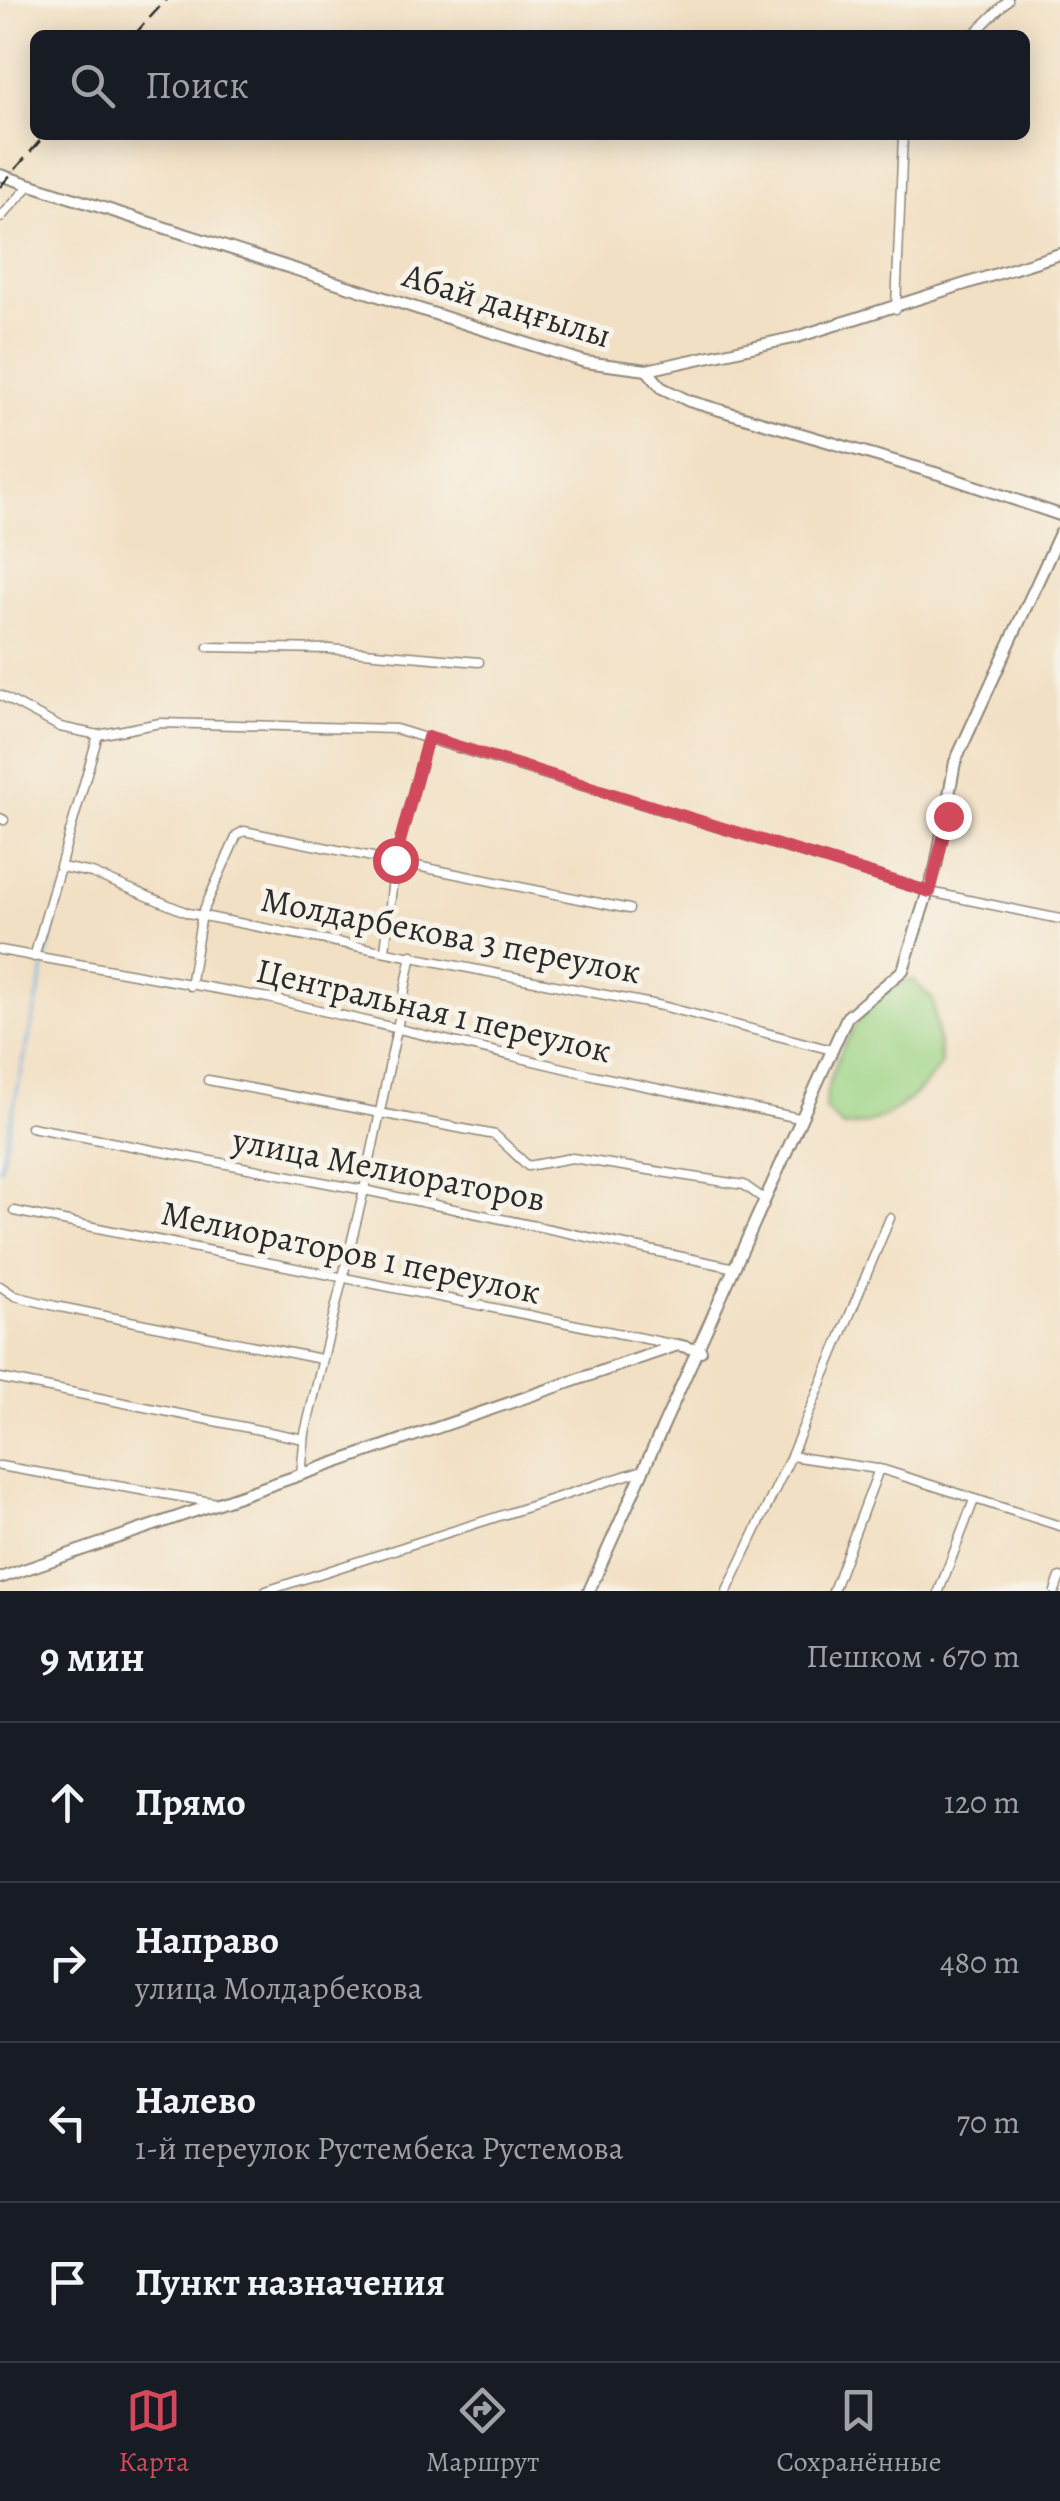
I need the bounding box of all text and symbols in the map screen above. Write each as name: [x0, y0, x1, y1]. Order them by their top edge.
search box: [30, 30, 1030, 140]
icon: search: [65, 58, 120, 113]
text: Поиск: [145, 59, 249, 111]
street label: Абай даңғылы: [396, 250, 617, 359]
route end: [926, 794, 972, 840]
route start: [373, 838, 419, 884]
street label: Молдарбекова 3 переулок: [257, 875, 645, 995]
street label: Центральная 1 переулок: [252, 946, 616, 1074]
street label: улица Мелиораторов: [228, 1115, 549, 1223]
street label: Мелиораторов 1 переулок: [157, 1188, 545, 1316]
text: 9 мин: [40, 1628, 145, 1685]
text: Пешком · 670 m: [806, 1634, 1020, 1678]
icon: ahead: [40, 1775, 95, 1830]
text: Прямо: [135, 1776, 246, 1828]
text: 120 m: [944, 1780, 1020, 1824]
text: Направо: [135, 1914, 279, 1966]
icon: right: [40, 1935, 95, 1990]
text: 480 m: [940, 1940, 1020, 1984]
text: улица Молдарбекова: [135, 1966, 422, 2010]
text: Налево: [135, 2074, 256, 2126]
icon: left: [40, 2095, 95, 2150]
text: 70 m: [957, 2100, 1020, 2144]
text: 1-й переулок Рустембека Рустемова: [135, 2126, 624, 2170]
icon: arrive: [40, 2255, 95, 2310]
text: Пункт назначения: [135, 2256, 445, 2308]
tab: Карта: [119, 2383, 189, 2481]
tab: Маршрут: [426, 2383, 539, 2481]
tab: Сохранённые: [776, 2383, 942, 2481]

